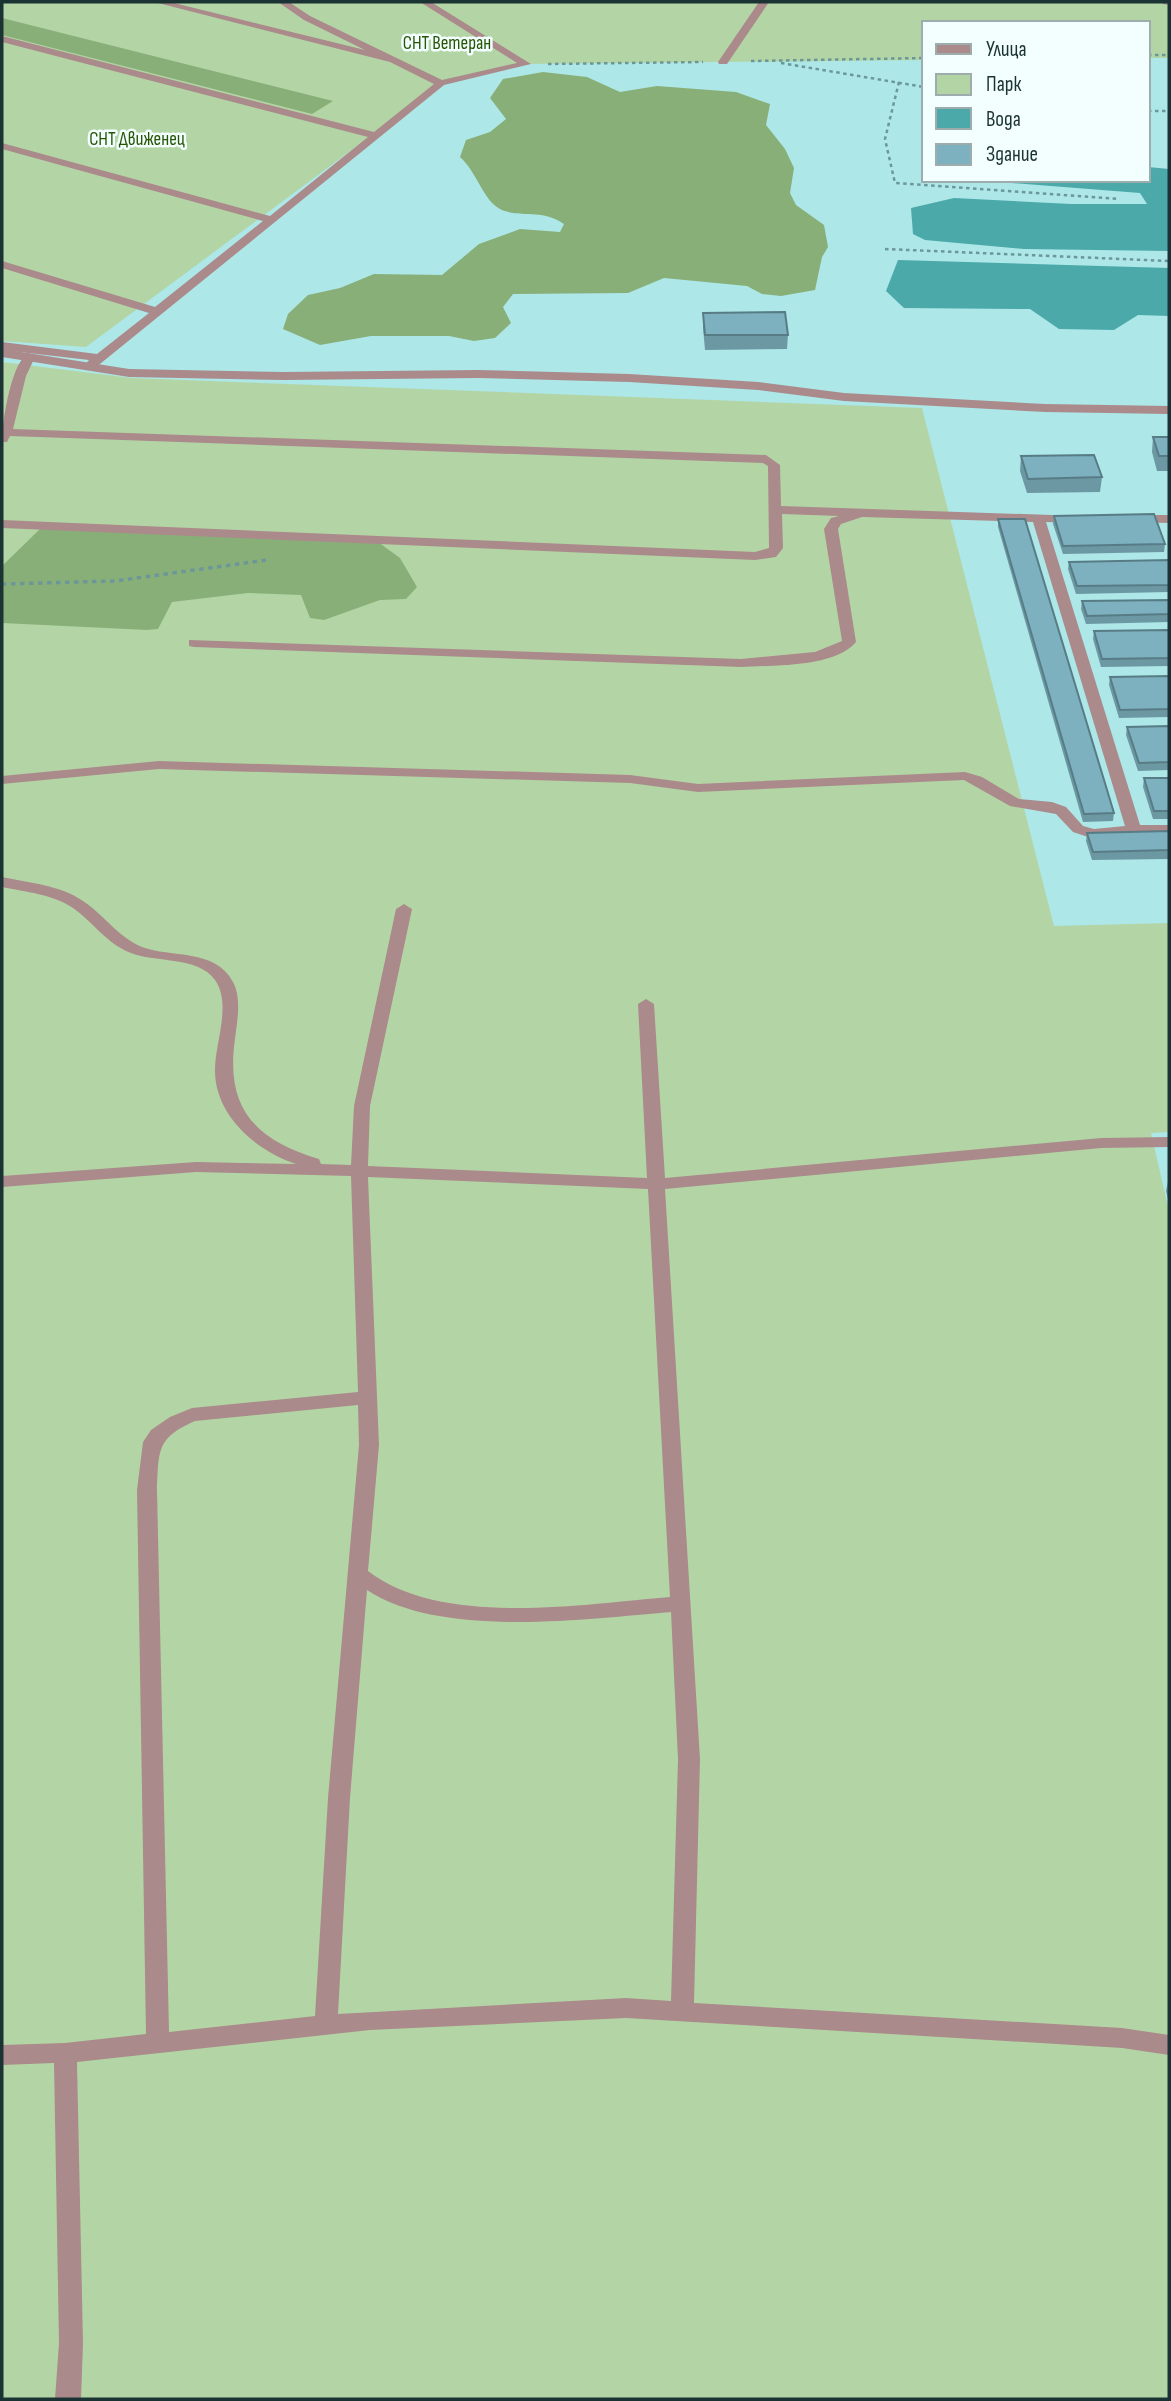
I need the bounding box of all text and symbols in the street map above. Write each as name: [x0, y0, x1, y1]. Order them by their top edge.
legend: [922, 21, 1150, 182]
park label: СНТ Ветеран: [403, 32, 491, 55]
text: Улица: [986, 37, 1027, 62]
text: Парк: [986, 72, 1021, 97]
text: Вода: [986, 107, 1021, 132]
park label: СНТ Движенец: [89, 128, 185, 151]
text: Здание: [986, 142, 1038, 167]

